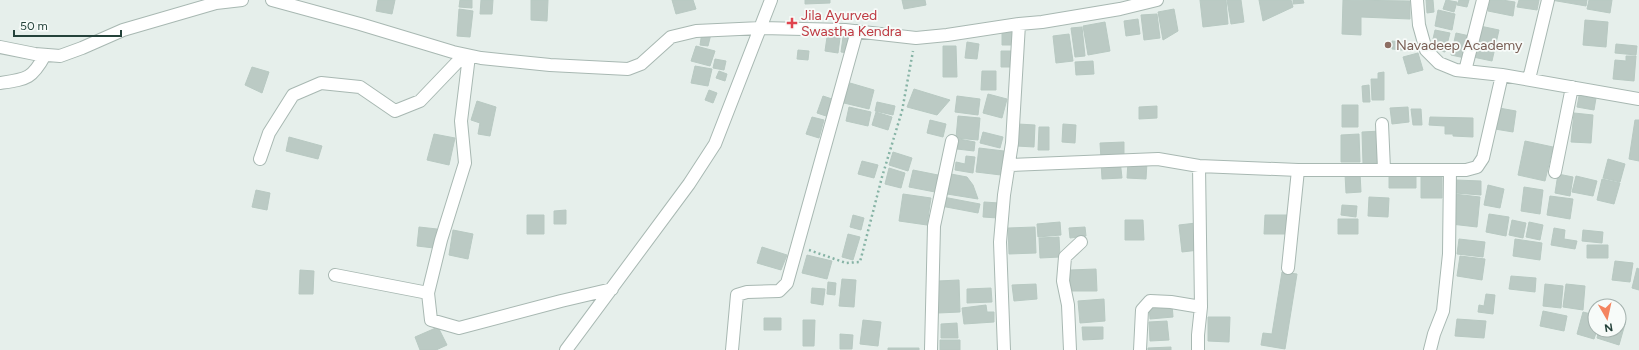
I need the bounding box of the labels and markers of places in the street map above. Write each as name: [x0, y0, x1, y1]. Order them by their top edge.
place label: Jila Ayurved Swastha Kendra: [801, 7, 902, 40]
marker: Jila Ayurved Swastha Kendra: [786, 17, 798, 29]
place label: Navadeep Academy: [1396, 37, 1523, 54]
marker: Navadeep Academy: [1383, 40, 1393, 50]

